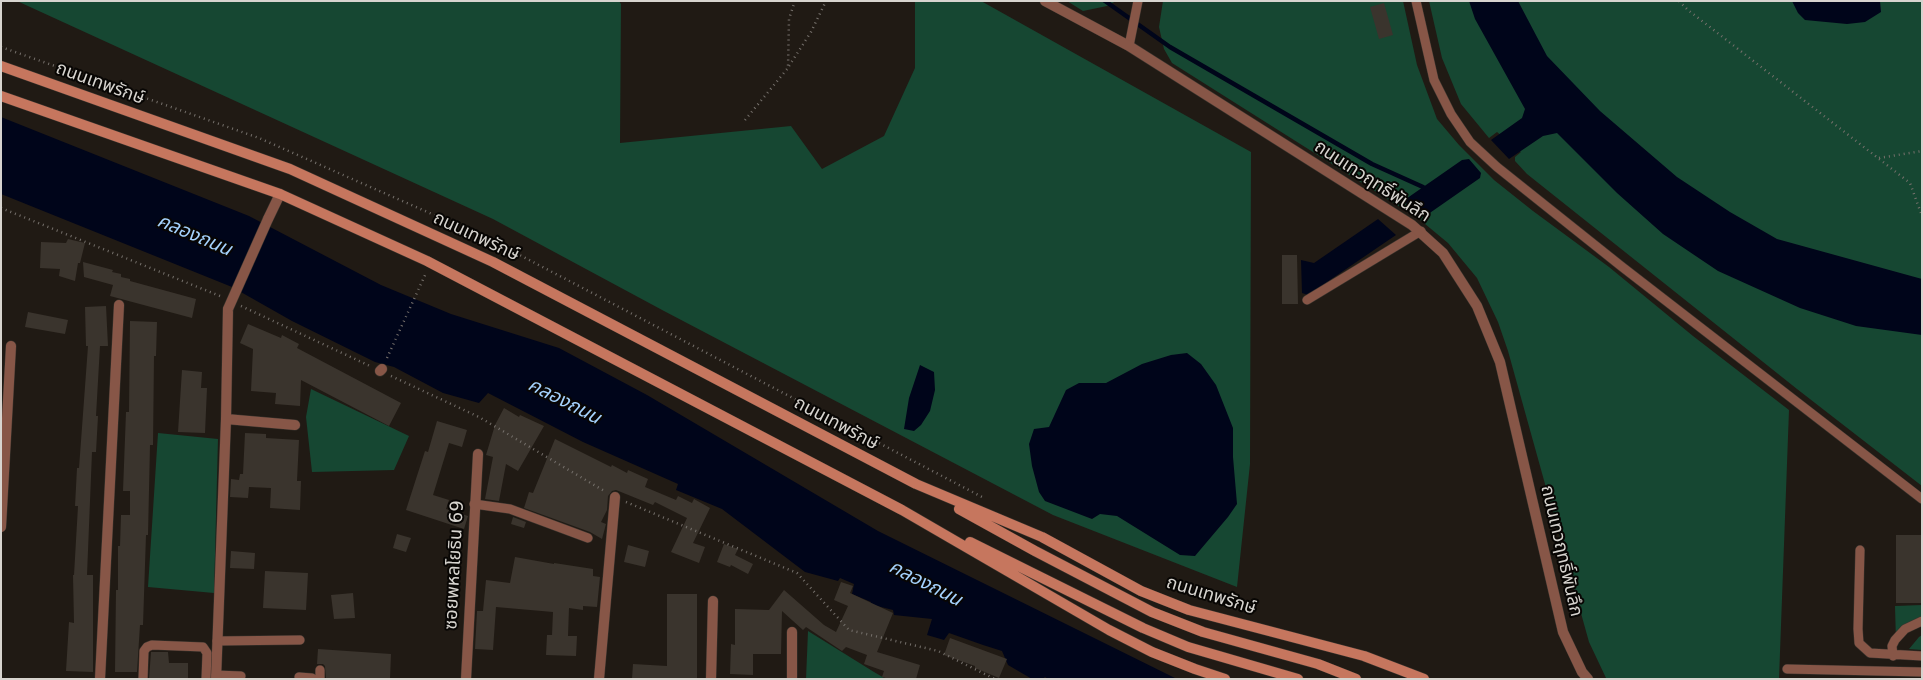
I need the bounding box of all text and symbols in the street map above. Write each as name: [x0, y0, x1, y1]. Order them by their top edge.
street label: ถนนเทพรักษ์: [53, 58, 147, 110]
street label: ถนนเทวฤทธิ์พันลึก: [1310, 136, 1434, 228]
street label: ถนนเทพรักษ์: [429, 208, 523, 266]
water label: คลองถนน: [153, 210, 235, 262]
water label: คลองถนน: [524, 374, 604, 430]
street label: ถนนเทพรักษ์: [790, 393, 882, 455]
street label: ถนนเทวฤทธิ์พันลึก: [1535, 483, 1587, 619]
street label: ซอยพหลโยธิน 69: [441, 500, 469, 630]
water label: คลองถนน: [885, 556, 965, 612]
street label: ถนนเทพรักษ์: [1163, 572, 1259, 620]

